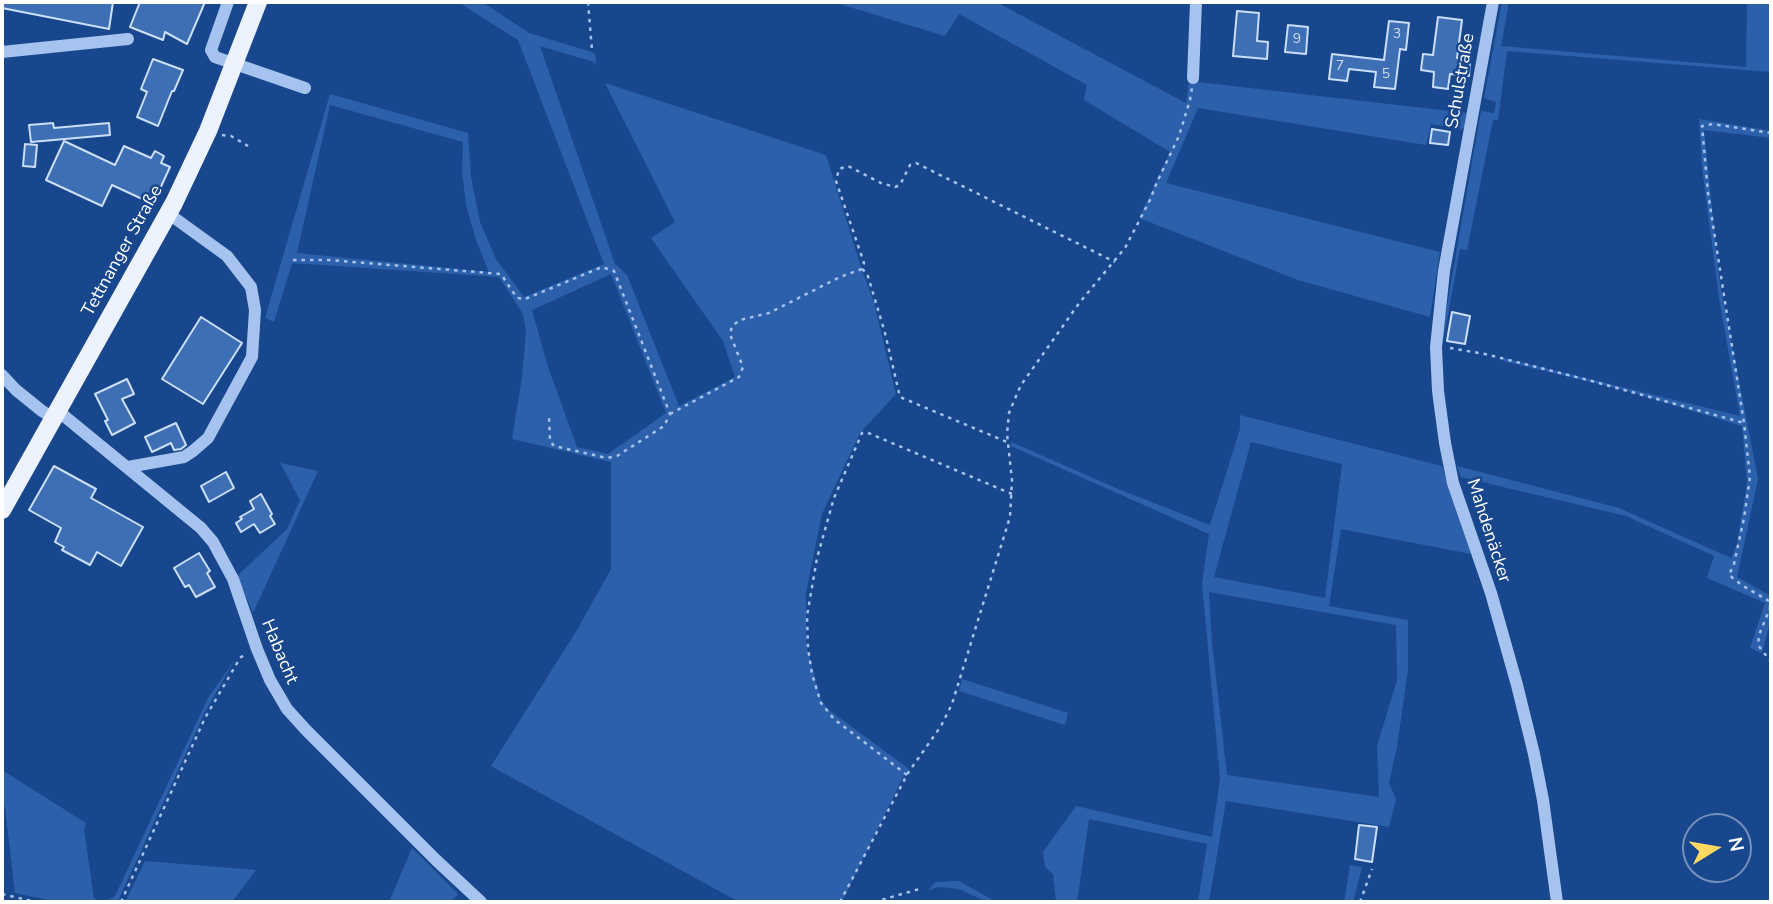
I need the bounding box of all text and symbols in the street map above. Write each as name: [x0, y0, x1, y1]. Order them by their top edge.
house number: 3: [1393, 27, 1401, 43]
house number: 9: [1293, 32, 1301, 48]
street label: Schulstraße: [1442, 32, 1480, 130]
house number: 7: [1336, 59, 1344, 75]
house number: 5: [1382, 67, 1390, 83]
street label: Tettnanger Straße: [78, 182, 168, 320]
street label: Mahdenäcker: [1461, 476, 1515, 586]
street label: Habacht: [256, 616, 302, 688]
north arrow: [1682, 813, 1752, 883]
text: N: [1722, 835, 1750, 854]

